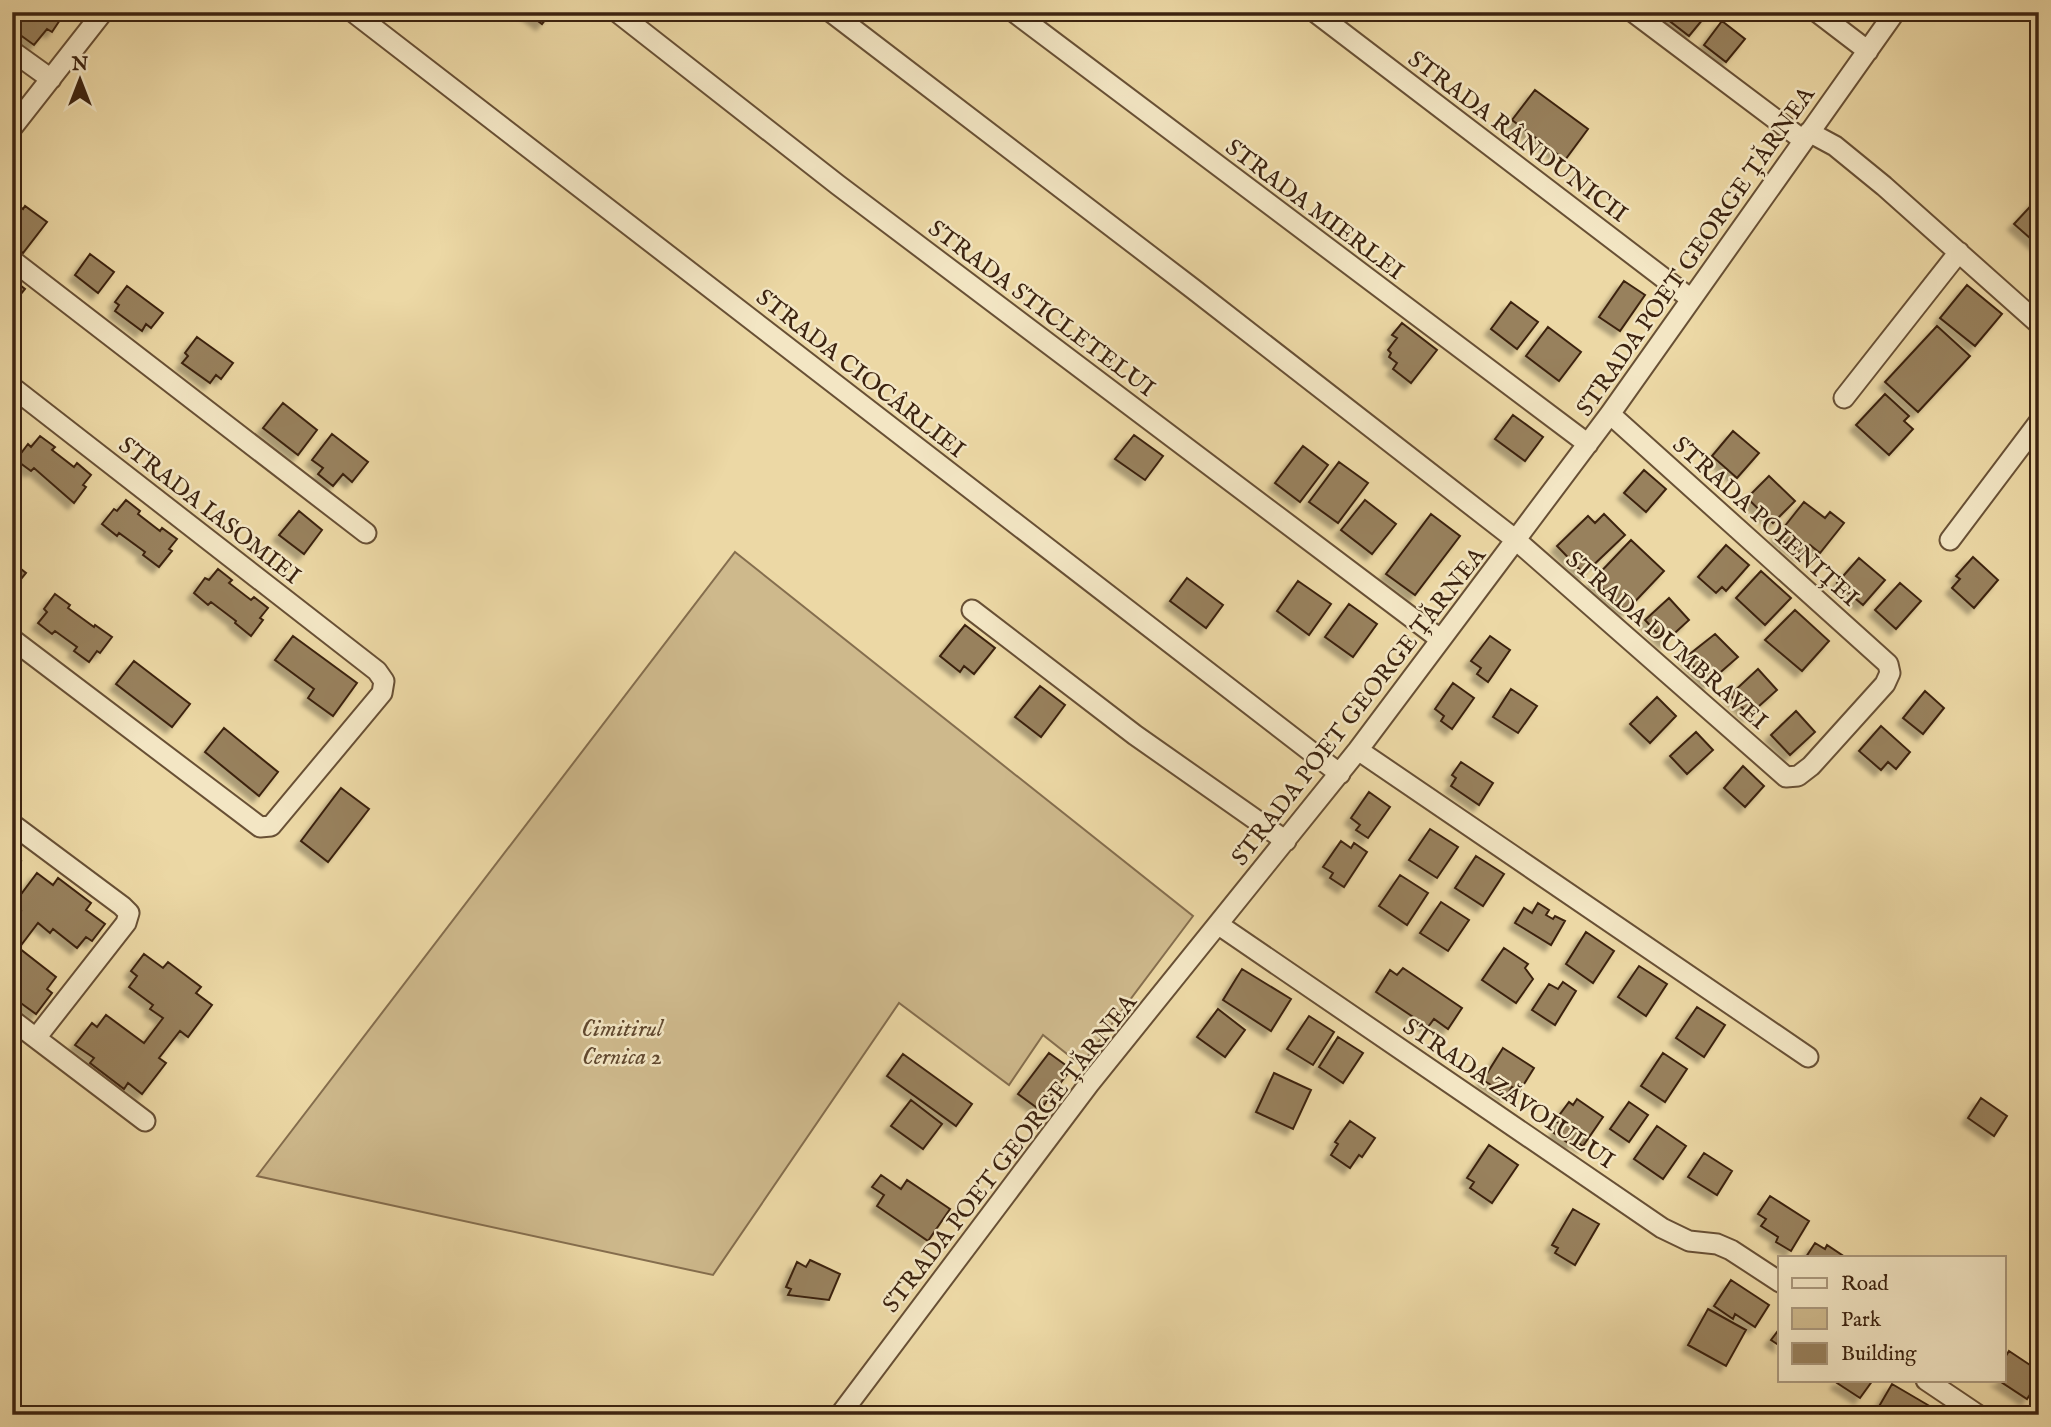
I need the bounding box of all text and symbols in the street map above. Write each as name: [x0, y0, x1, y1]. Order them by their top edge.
street label: STRADA RÂNDUNICII: [1401, 44, 1633, 230]
north arrow: [46, 46, 116, 116]
text: N: [71, 53, 89, 77]
street label: STRADA POET GEORGE ȚĂRNEA: [1570, 80, 1823, 423]
street label: STRADA MIERLEI: [1218, 133, 1410, 288]
street label: STRADA STICLETELUI: [921, 214, 1161, 405]
street label: STRADA CIOCÂRLIEI: [749, 283, 971, 466]
street label: STRADA IASOMIEI: [112, 430, 306, 592]
street label: STRADA POIENIȚEI: [1665, 430, 1865, 614]
street label: STRADA POET GEORGE ȚĂRNEA: [1225, 541, 1494, 872]
street label: STRADA DUMBRAVEI: [1559, 545, 1773, 737]
street label: STRADA POET GEORGE ȚĂRNEA: [876, 988, 1145, 1319]
street label: STRADA ZĂVOIULUI: [1396, 1012, 1620, 1177]
park label: Cimitirul Cernica 2: [581, 1014, 665, 1073]
legend: [1778, 1256, 2006, 1382]
text: Road: [1841, 1271, 1889, 1298]
text: Park: [1841, 1307, 1882, 1334]
text: Building: [1841, 1341, 1917, 1368]

